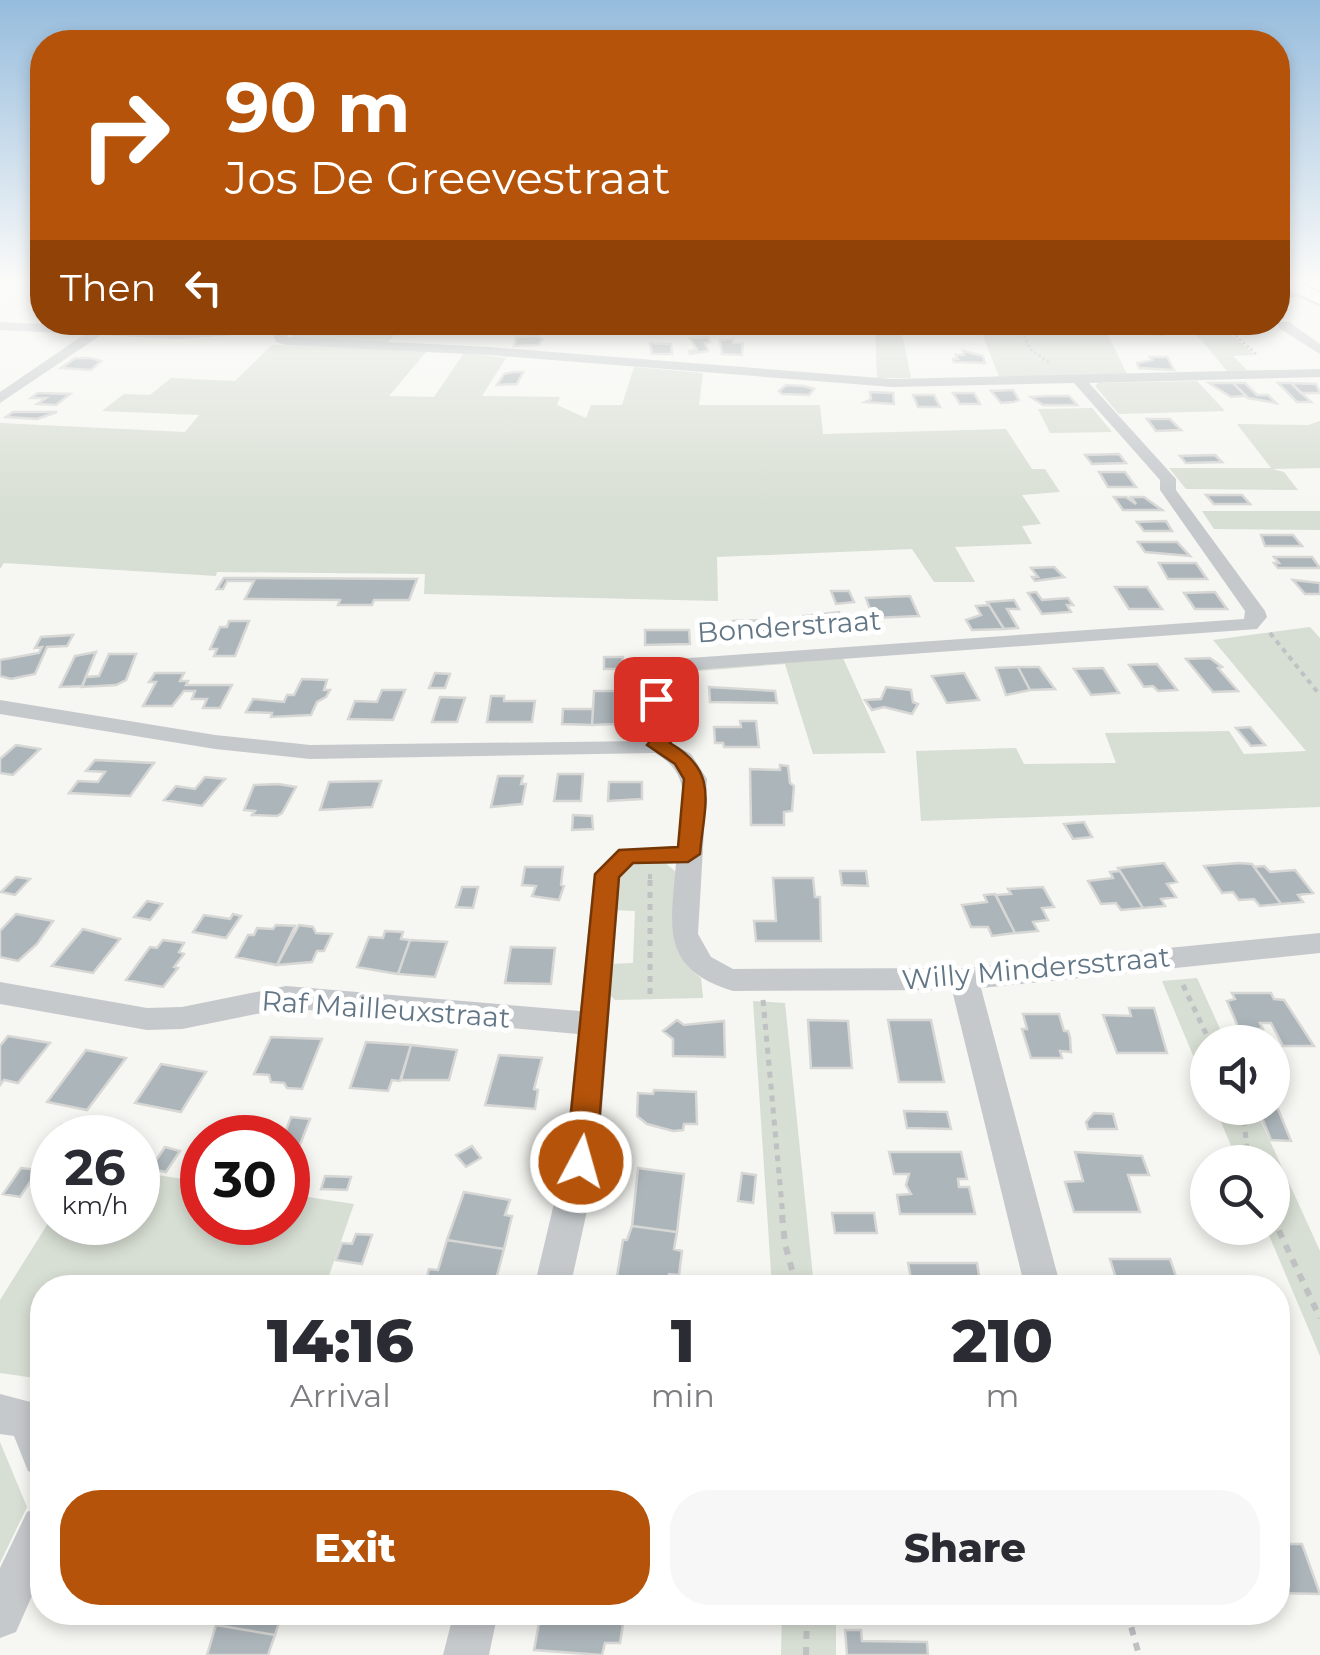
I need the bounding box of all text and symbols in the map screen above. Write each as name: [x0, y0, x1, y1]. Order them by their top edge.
text: 90 m: [225, 64, 410, 150]
icon: right: [60, 70, 190, 200]
text: Jos De Greevestraat: [225, 150, 671, 205]
icon: left: [176, 260, 231, 315]
text: Then: [60, 264, 156, 311]
street label: Bonderstraat: [696, 603, 882, 649]
pin: [614, 657, 699, 742]
icon: arrive: [629, 672, 684, 727]
street label: Willy Mindersstraat: [900, 939, 1172, 997]
street label: Raf Mailleuxstraat: [260, 983, 512, 1035]
map controls: [1190, 1025, 1290, 1245]
button: sound: [1190, 1025, 1290, 1125]
position arrow: [529, 1110, 633, 1214]
speed limit sign: 30: [180, 1115, 310, 1245]
text: 26: [64, 1137, 126, 1198]
button: search: [1190, 1145, 1290, 1245]
text: km/h: [62, 1190, 128, 1220]
text: 14:16: [267, 1304, 414, 1377]
text: 1: [671, 1304, 695, 1377]
text: 210: [952, 1304, 1053, 1377]
text: Arrival: [290, 1376, 391, 1415]
text: min: [651, 1376, 715, 1415]
text: m: [986, 1376, 1019, 1415]
button: Exit: [60, 1490, 650, 1605]
button: Share: [670, 1490, 1260, 1605]

